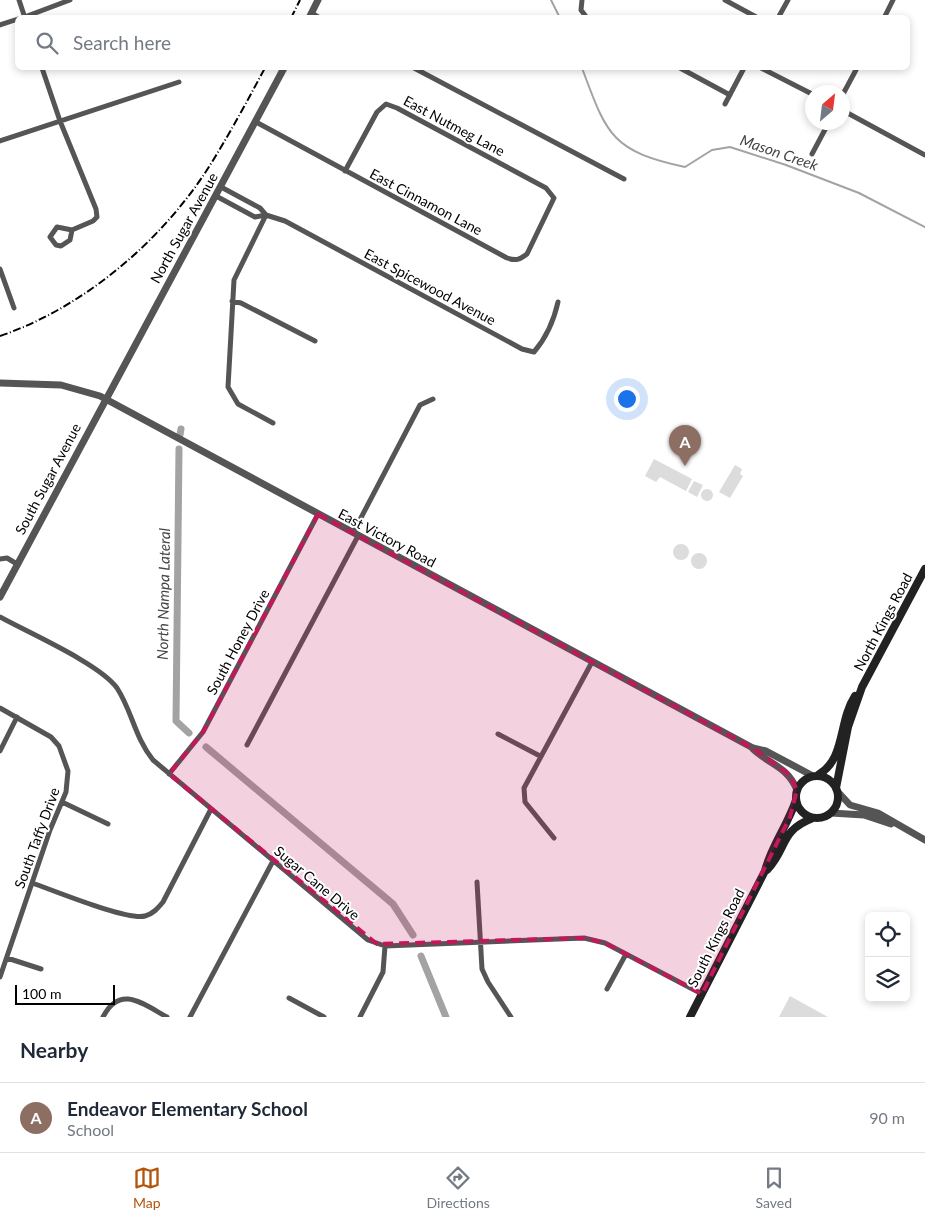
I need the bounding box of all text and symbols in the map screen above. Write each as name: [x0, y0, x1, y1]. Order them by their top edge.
search box: [15, 15, 910, 70]
icon: search: [33, 29, 61, 57]
text: Search here: [73, 31, 171, 54]
north arrow: [805, 85, 850, 130]
street label: East Nutmeg Lane: [401, 92, 508, 159]
water label: Mason Creek: [738, 130, 821, 174]
street label: East Cinnamon Lane: [367, 165, 485, 238]
street label: North Sugar Avenue: [146, 170, 221, 286]
street label: East Spicewood Avenue: [362, 245, 499, 328]
your location: [614, 386, 640, 412]
street label: South Sugar Avenue: [11, 420, 84, 537]
pin: A: [669, 425, 701, 466]
street label: East Victory Road: [335, 505, 439, 570]
water label: North Nampa Lateral: [153, 527, 173, 660]
street label: North Kings Road: [850, 570, 915, 674]
street label: South Honey Drive: [203, 586, 273, 697]
street label: South Taffy Drive: [10, 785, 63, 891]
street label: Sugar Cane Drive: [271, 842, 364, 923]
street label: South Kings Road: [683, 886, 748, 990]
map controls: [865, 912, 910, 1002]
button: locate: [865, 912, 910, 957]
button: layers: [865, 957, 910, 1002]
scale bar: [15, 982, 115, 1005]
text: 100 m: [22, 985, 61, 1002]
text: Nearby: [20, 1037, 88, 1062]
text: Endeavor Elementary School: [67, 1097, 308, 1120]
text: A: [30, 1108, 42, 1127]
text: 90 m: [869, 1108, 905, 1127]
text: School: [67, 1120, 114, 1139]
tab: Map: [133, 1164, 161, 1211]
tab: Directions: [427, 1164, 490, 1211]
tab: Saved: [756, 1164, 792, 1211]

